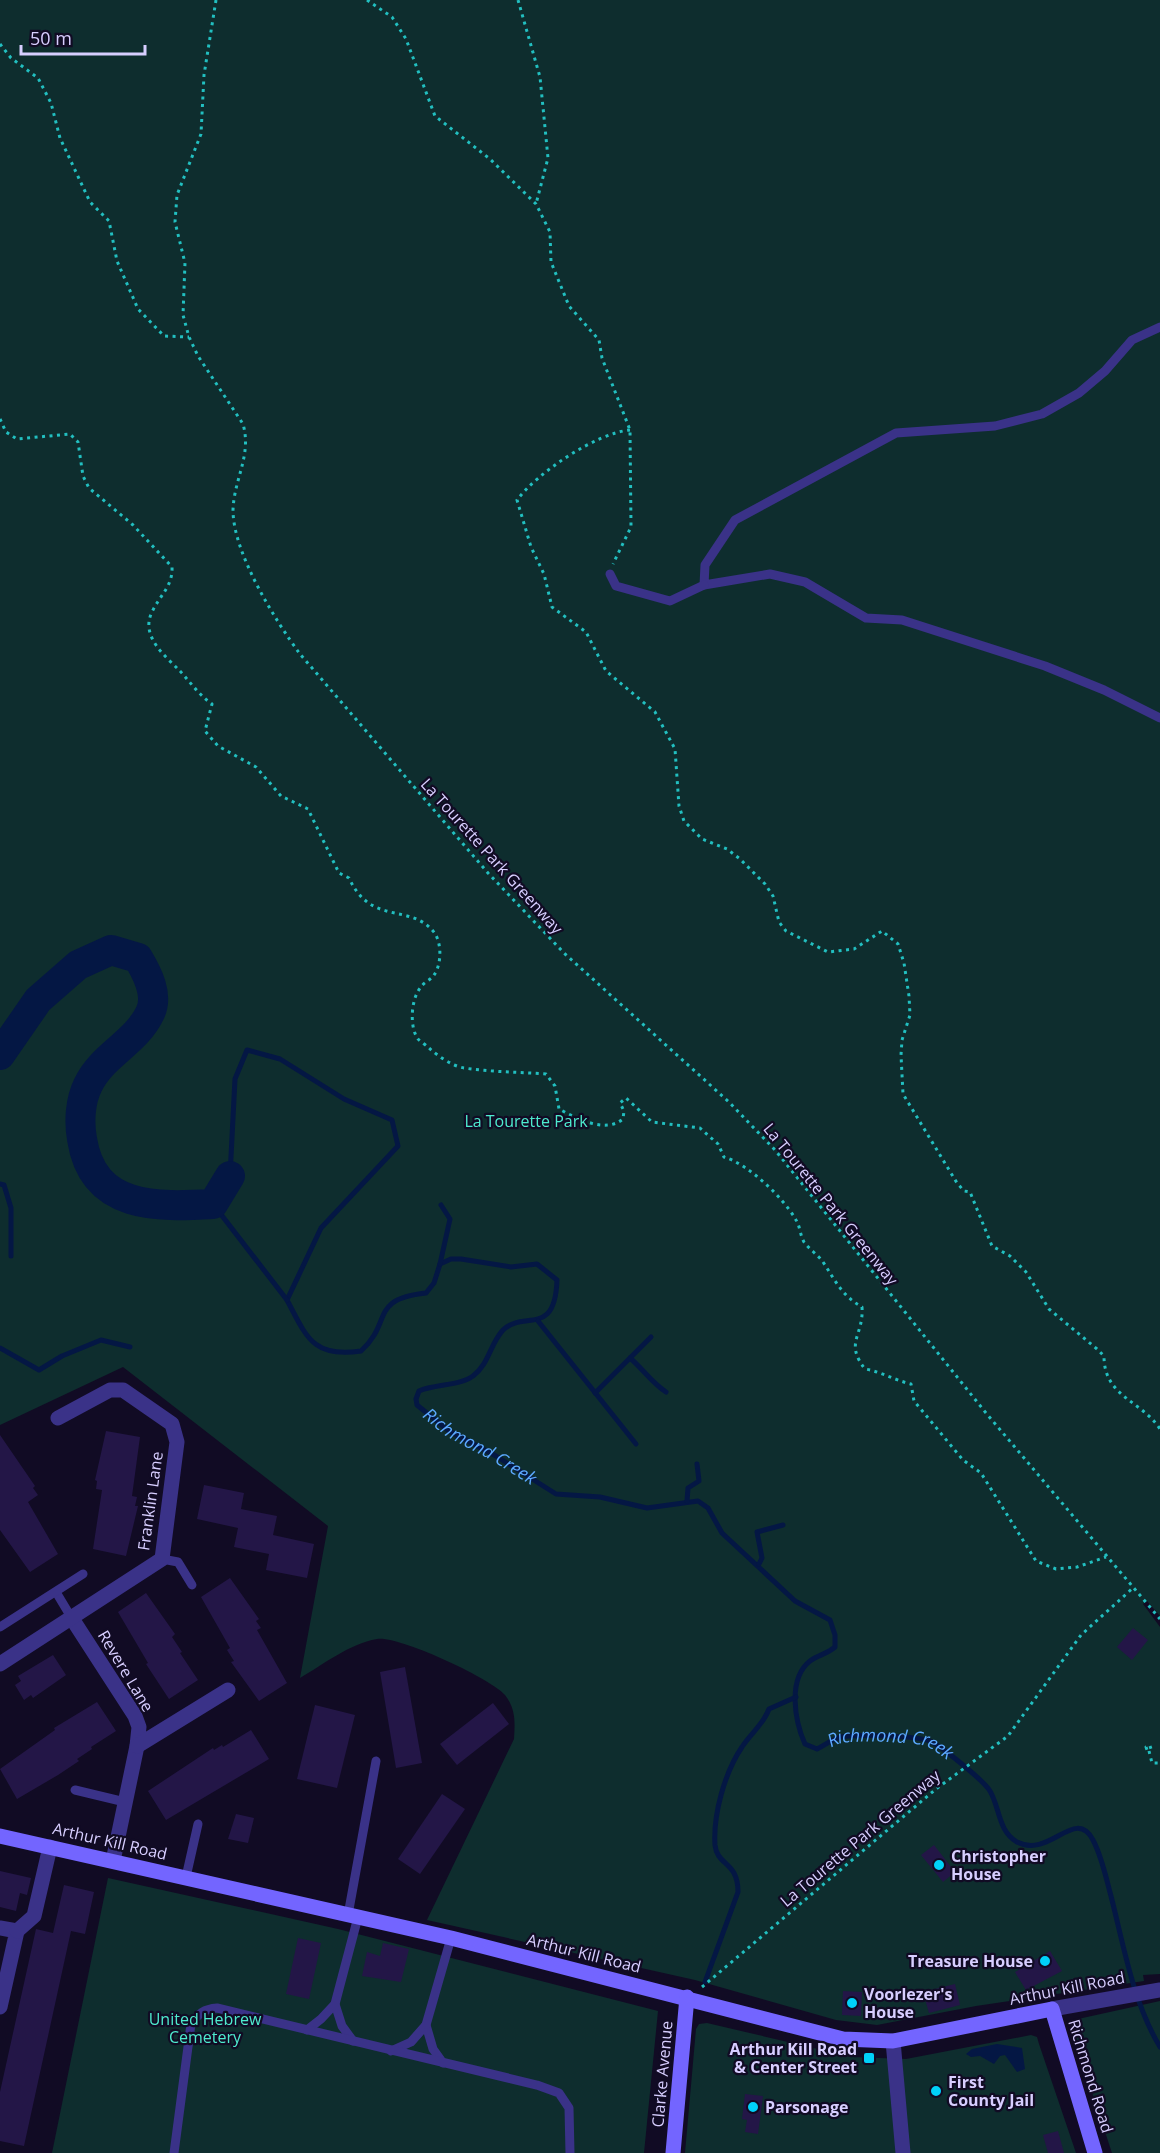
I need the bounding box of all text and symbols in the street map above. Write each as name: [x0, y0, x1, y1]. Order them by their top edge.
scale bar: [21, 18, 146, 56]
text: 50 m: [30, 26, 72, 50]
street label: La Tourette Park Greenway: [416, 773, 569, 939]
park label: La Tourette Park: [464, 1110, 588, 1132]
street label: La Tourette Park Greenway: [759, 1118, 904, 1290]
water label: Richmond Creek: [419, 1402, 543, 1490]
street label: Franklin Lane: [132, 1450, 168, 1552]
street label: Revere Lane: [93, 1626, 159, 1716]
water label: Richmond Creek: [823, 1723, 960, 1765]
street label: La Tourette Park Greenway: [775, 1764, 945, 1912]
street label: Arthur Kill Road: [51, 1817, 169, 1865]
place label: Christopher House: [951, 1845, 1046, 1885]
marker: Christopher House: [932, 1858, 946, 1872]
street label: Arthur Kill Road: [525, 1928, 643, 1978]
place label: Treasure House: [908, 1950, 1033, 1972]
marker: Treasure House: [1038, 1954, 1052, 1968]
street label: Arthur Kill Road: [1008, 1966, 1126, 2010]
place label: Voorlezer's House: [864, 1983, 953, 2023]
marker: Voorlezer's House: [845, 1996, 859, 2010]
park label: United Hebrew Cemetery: [149, 2008, 262, 2048]
street label: Richmond Road: [1063, 2016, 1119, 2136]
street label: Clarke Avenue: [646, 2020, 678, 2128]
place label: Arthur Kill Road & Center Street: [730, 2038, 857, 2078]
marker: Arthur Kill Road & Center Street: [862, 2051, 876, 2065]
place label: First County Jail: [948, 2071, 1034, 2111]
marker: First County Jail: [929, 2084, 943, 2098]
place label: Parsonage: [765, 2096, 849, 2118]
marker: Parsonage: [746, 2100, 760, 2114]

